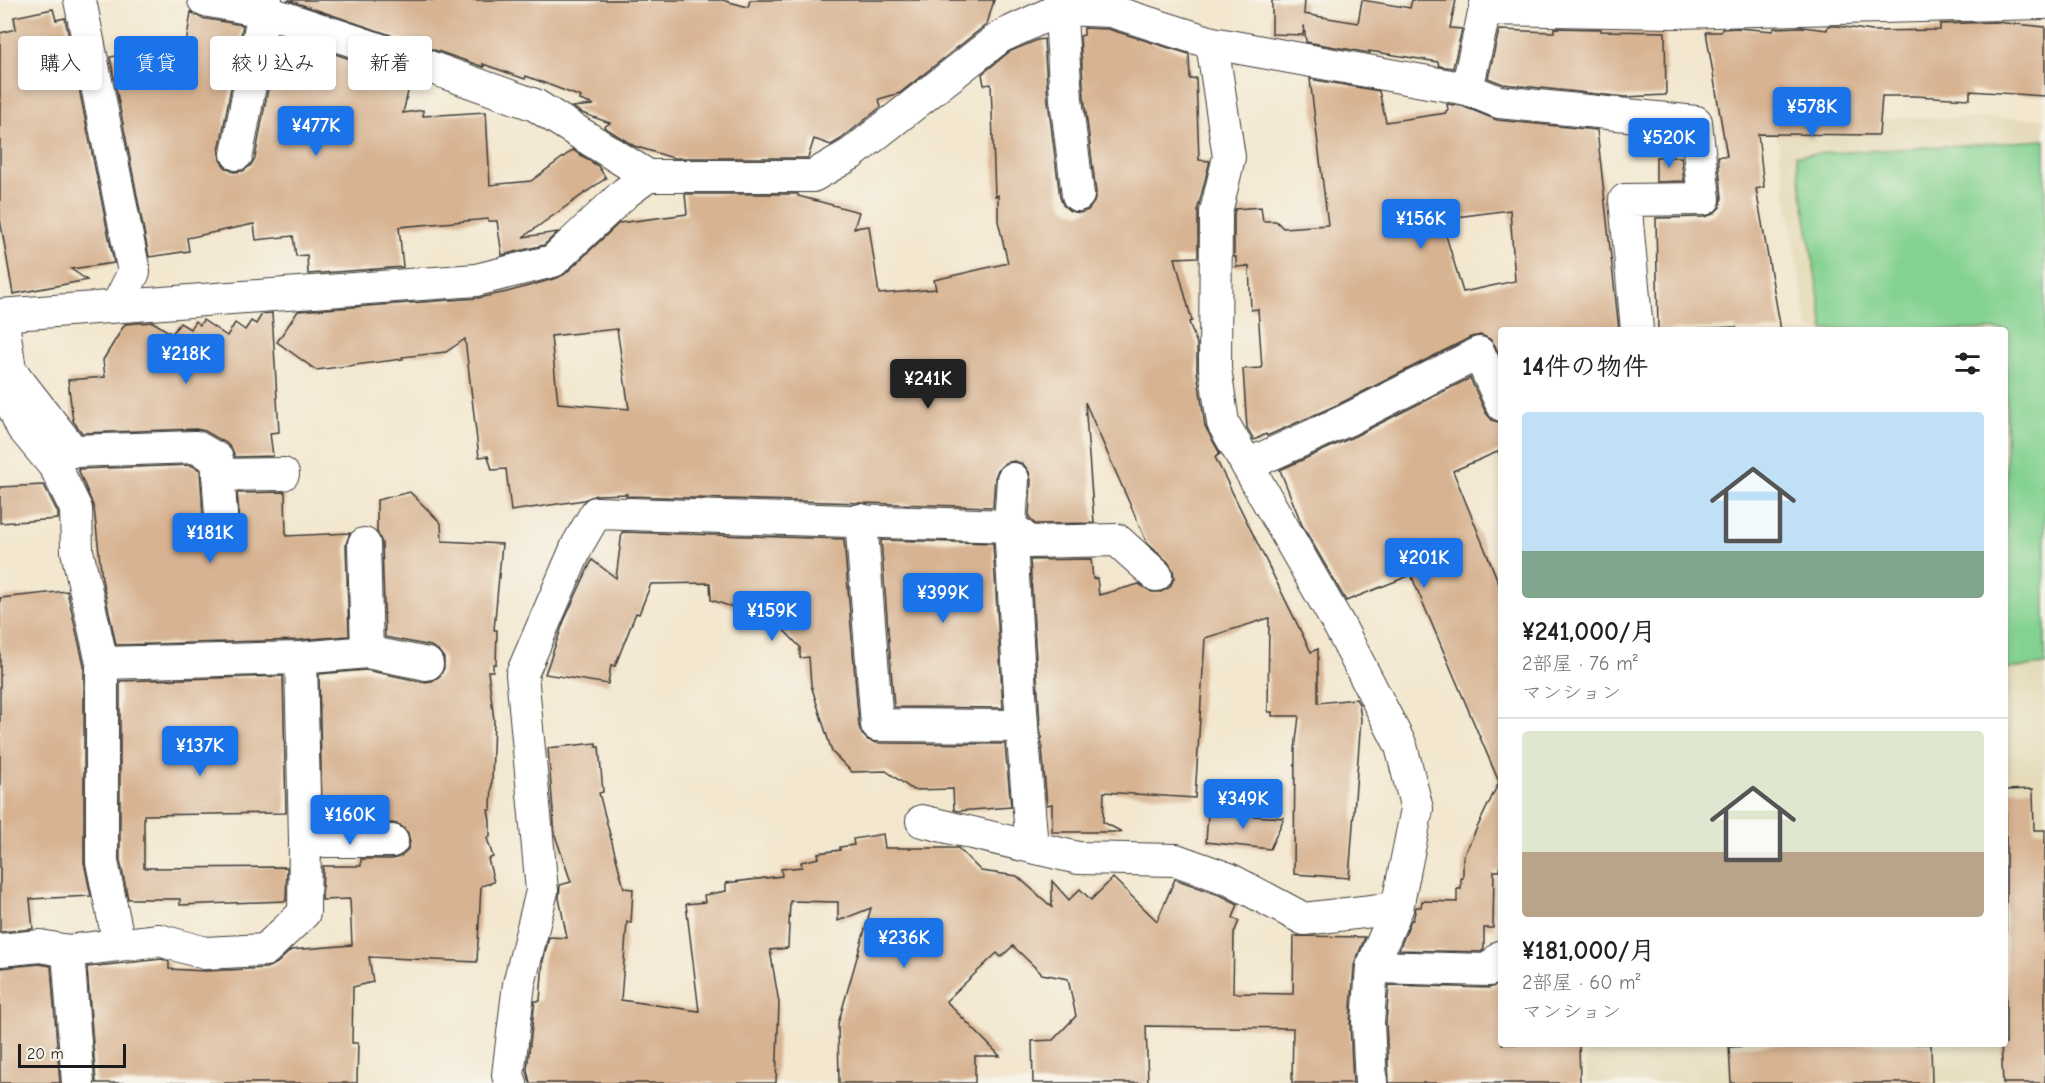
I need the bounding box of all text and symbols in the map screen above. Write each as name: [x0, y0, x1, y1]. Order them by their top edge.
chip: 購入: [18, 36, 102, 90]
chip: 賃貸: [114, 36, 198, 90]
chip: 絞り込み: [210, 36, 336, 90]
chip: 新着: [348, 36, 432, 90]
pin: ¥578K: [1770, 87, 1854, 138]
text: ¥578K: [1787, 95, 1837, 118]
pin: ¥477K: [274, 106, 358, 157]
text: ¥477K: [292, 114, 340, 137]
pin: ¥520K: [1627, 118, 1711, 169]
text: ¥520K: [1642, 126, 1696, 149]
pin: ¥156K: [1379, 199, 1463, 250]
text: ¥156K: [1396, 207, 1446, 230]
pin: ¥218K: [144, 334, 228, 385]
text: ¥218K: [161, 342, 211, 365]
icon: filters: [1951, 347, 1984, 380]
text: 14件の物件: [1522, 352, 1648, 382]
pin: ¥241K: [886, 359, 970, 410]
text: ¥241K: [904, 367, 952, 390]
icon: home: [1699, 451, 1807, 559]
pin: ¥181K: [168, 513, 252, 564]
text: ¥181K: [186, 521, 234, 544]
pin: ¥201K: [1382, 538, 1466, 589]
text: ¥201K: [1399, 546, 1449, 569]
pin: ¥399K: [901, 573, 985, 624]
text: ¥399K: [917, 581, 969, 604]
pin: ¥159K: [730, 591, 814, 642]
text: ¥159K: [747, 599, 797, 622]
text: ¥241,000/月: [1522, 617, 1656, 647]
text: 2部屋 · 76 m²: [1522, 652, 1638, 675]
text: マンション: [1522, 681, 1621, 704]
pin: ¥137K: [158, 726, 242, 777]
text: ¥137K: [176, 734, 224, 757]
icon: home: [1699, 770, 1807, 878]
pin: ¥349K: [1201, 779, 1285, 830]
text: ¥349K: [1218, 787, 1268, 810]
pin: ¥160K: [308, 795, 392, 846]
text: ¥160K: [325, 803, 375, 826]
pin: ¥236K: [862, 918, 946, 969]
text: ¥236K: [878, 926, 930, 949]
text: ¥181,000/月: [1522, 936, 1656, 966]
text: 2部屋 · 60 m²: [1522, 971, 1641, 994]
text: マンション: [1522, 1000, 1621, 1023]
scale bar: [18, 1041, 126, 1068]
text: 20 m: [27, 1045, 64, 1063]

